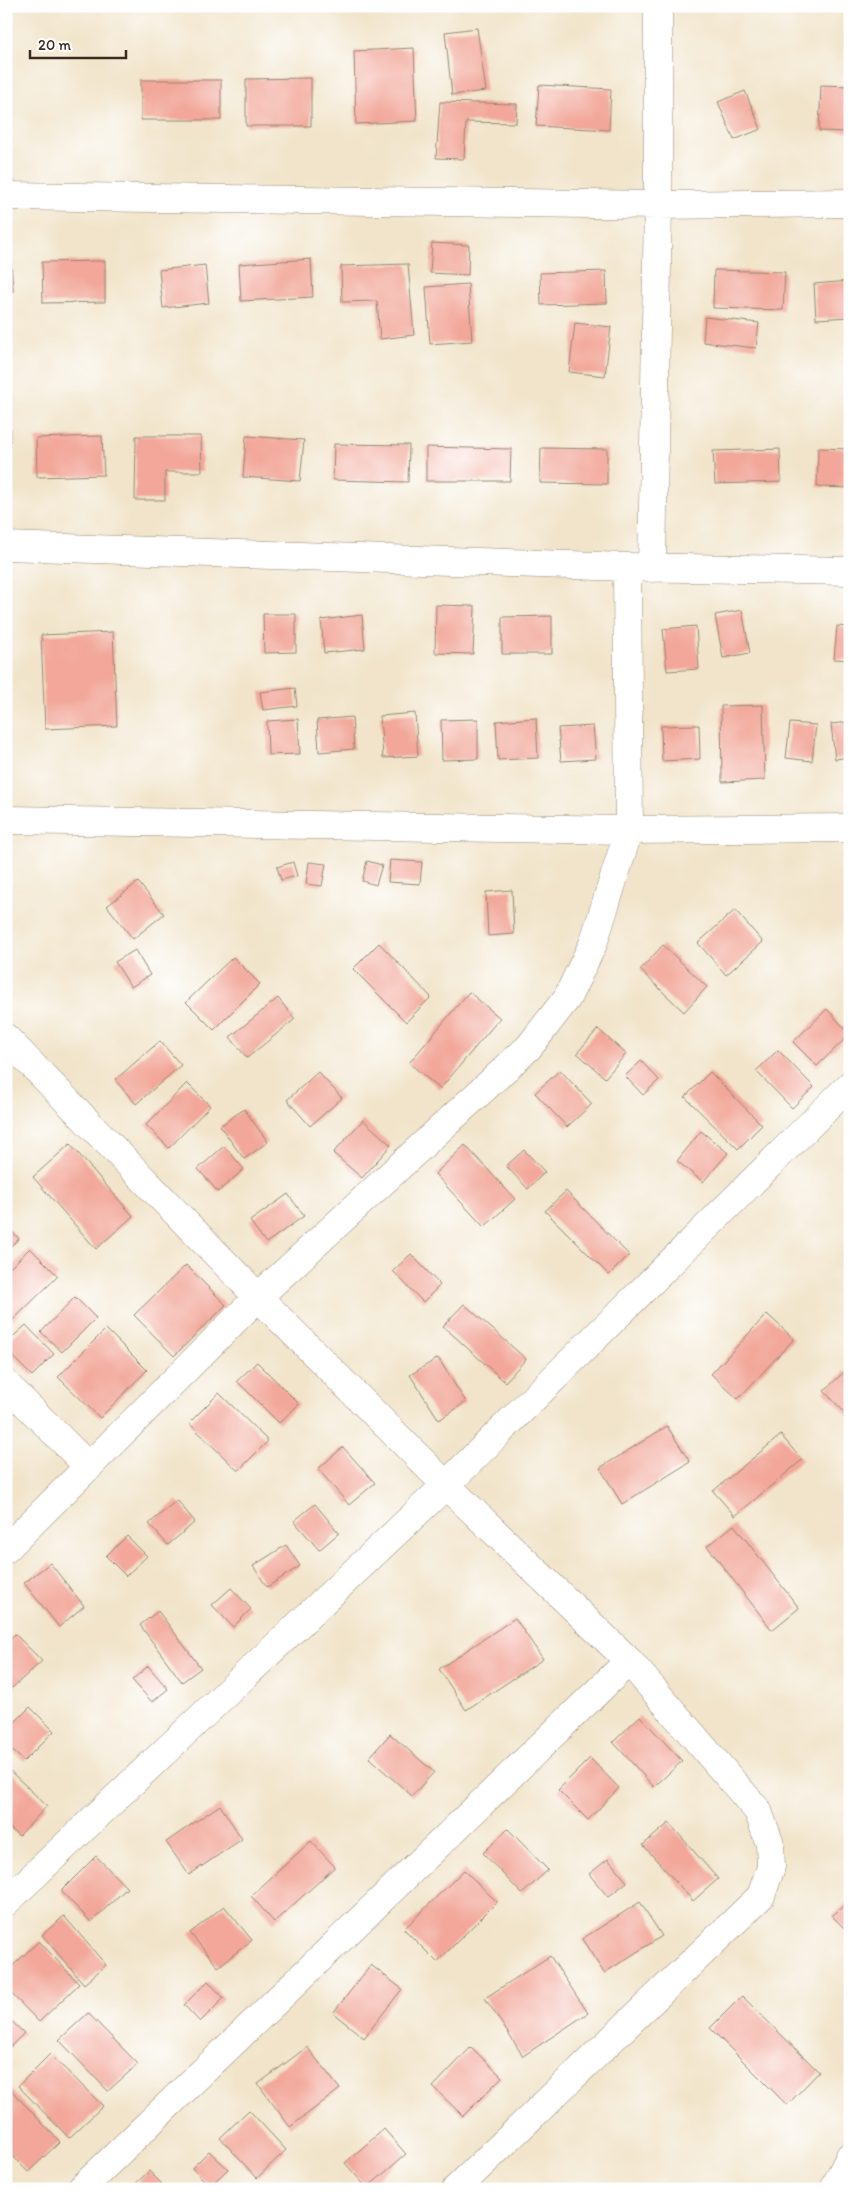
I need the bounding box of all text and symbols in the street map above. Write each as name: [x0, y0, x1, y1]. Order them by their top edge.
scale bar: [30, 28, 126, 60]
text: 20 m: [38, 36, 72, 54]

